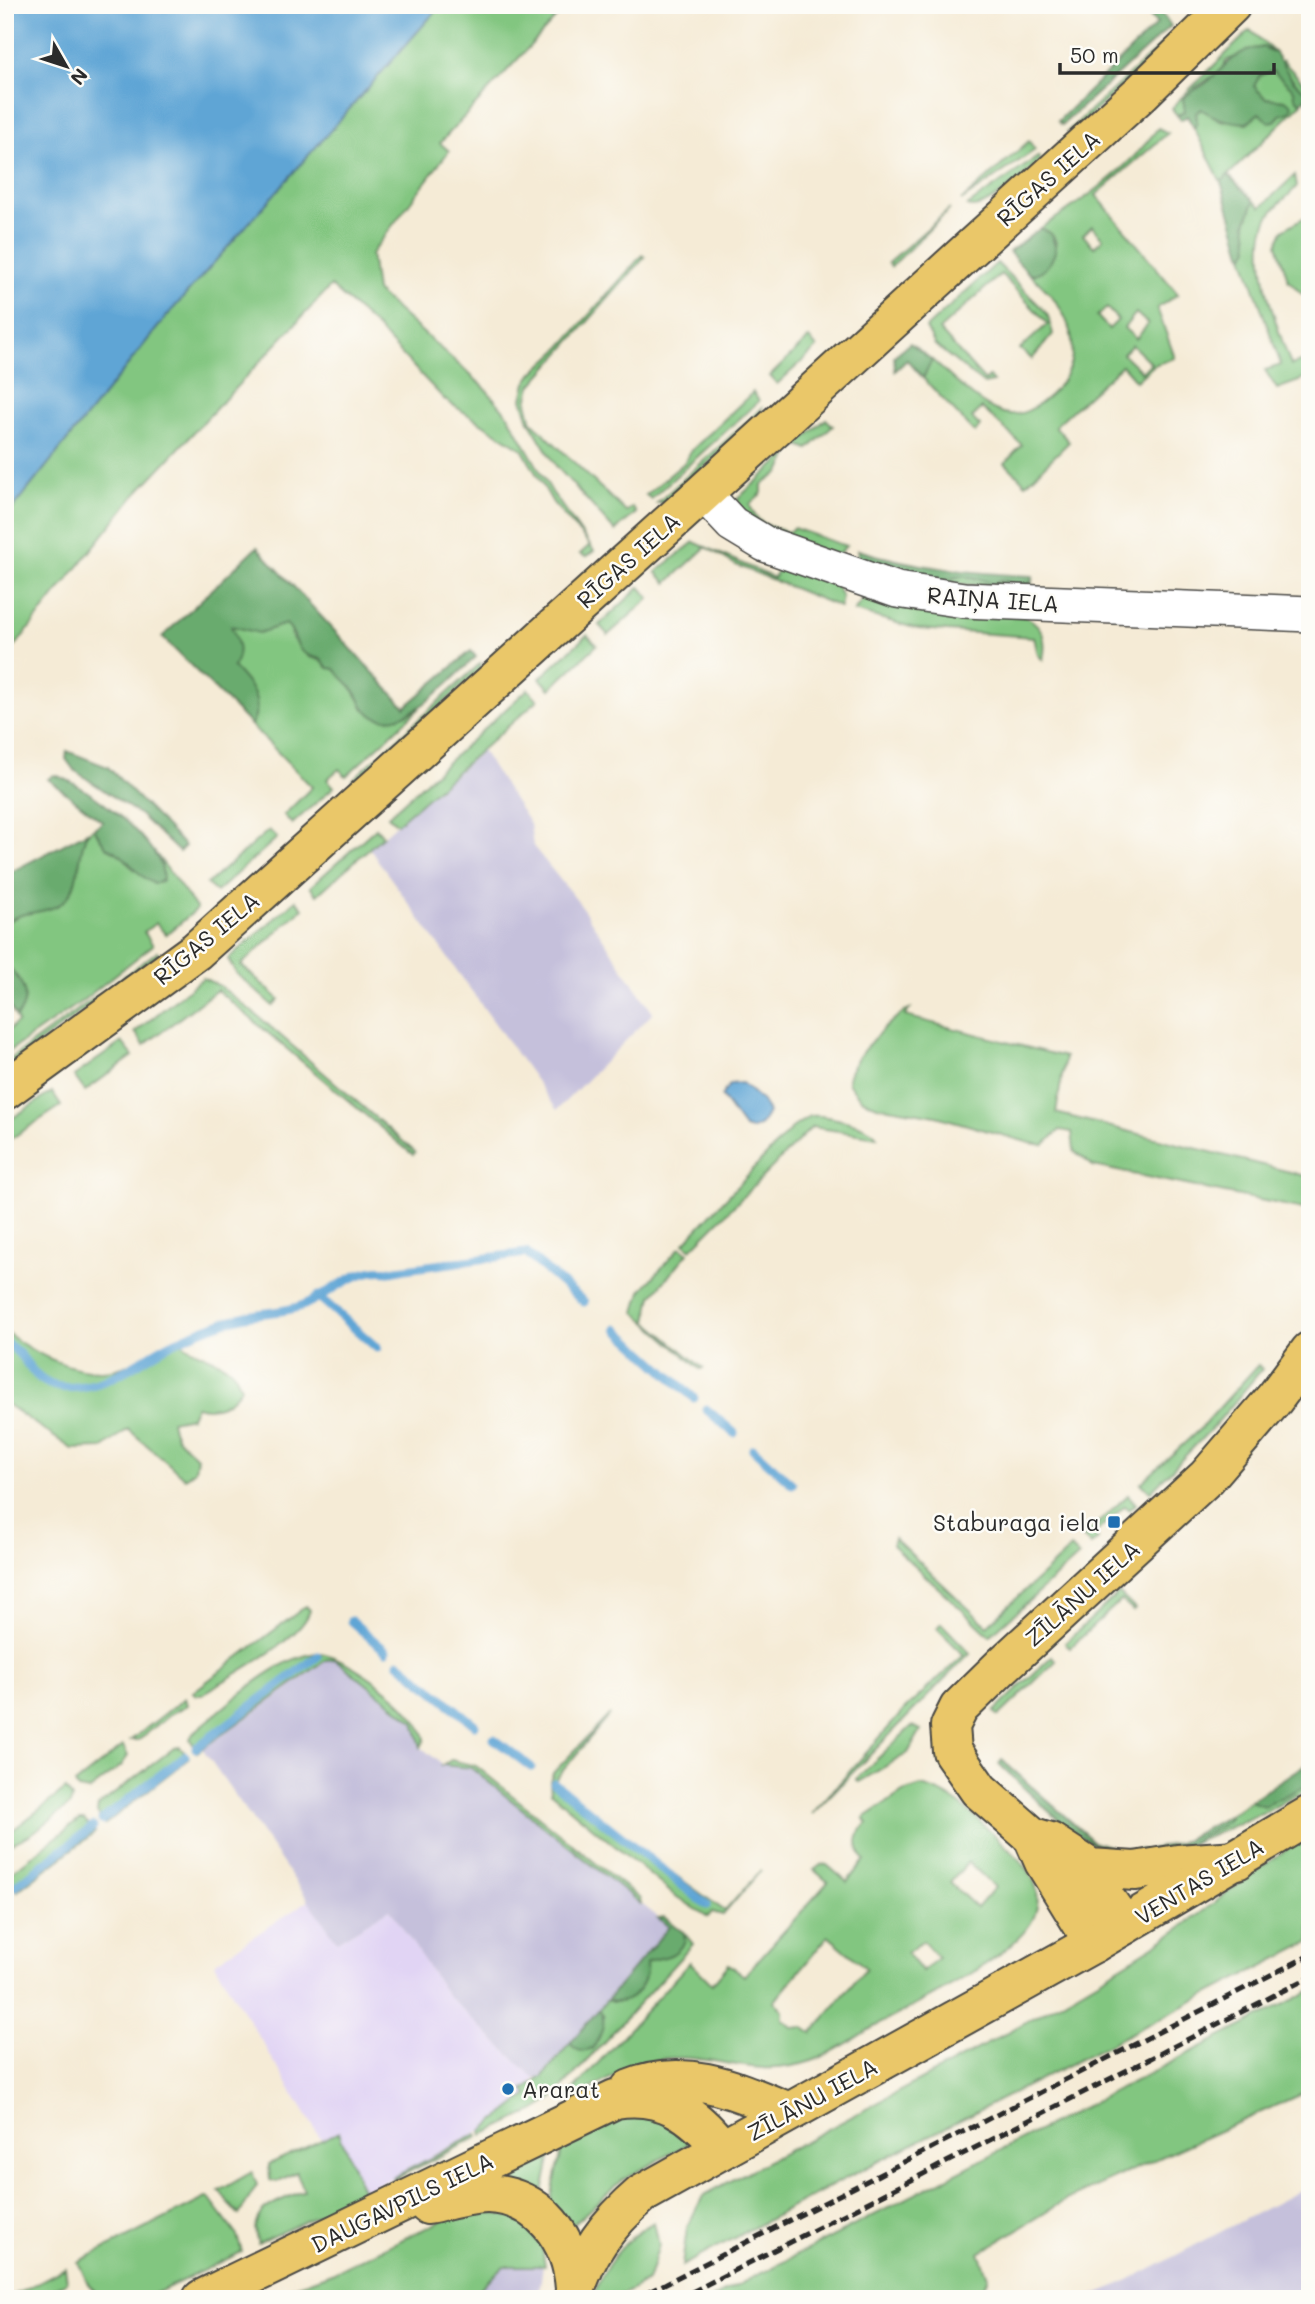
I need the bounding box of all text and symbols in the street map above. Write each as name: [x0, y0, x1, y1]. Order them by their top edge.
north arrow: [32, 32, 102, 102]
scale bar: [1060, 32, 1273, 76]
text: 50 m: [1070, 41, 1119, 68]
text: N: [65, 64, 94, 90]
street label: RĪGAS IELA: [990, 124, 1106, 232]
street label: RĪGAS IELA: [570, 506, 686, 614]
street label: RAIŅA IELA: [926, 579, 1060, 620]
street label: RĪGAS IELA: [147, 885, 265, 991]
place label: Staburaga iela: [933, 1507, 1100, 1537]
marker: Staburaga iela: [1106, 1514, 1122, 1530]
street label: ZĪLĀNU IELA: [1018, 1534, 1146, 1652]
street label: VENTAS IELA: [1129, 1831, 1269, 1931]
street label: ZĪLĀNU IELA: [742, 2051, 882, 2147]
place label: Ararat: [522, 2074, 600, 2104]
marker: Ararat: [500, 2081, 516, 2097]
street label: DAUGAVPILS IELA: [306, 2145, 498, 2259]

